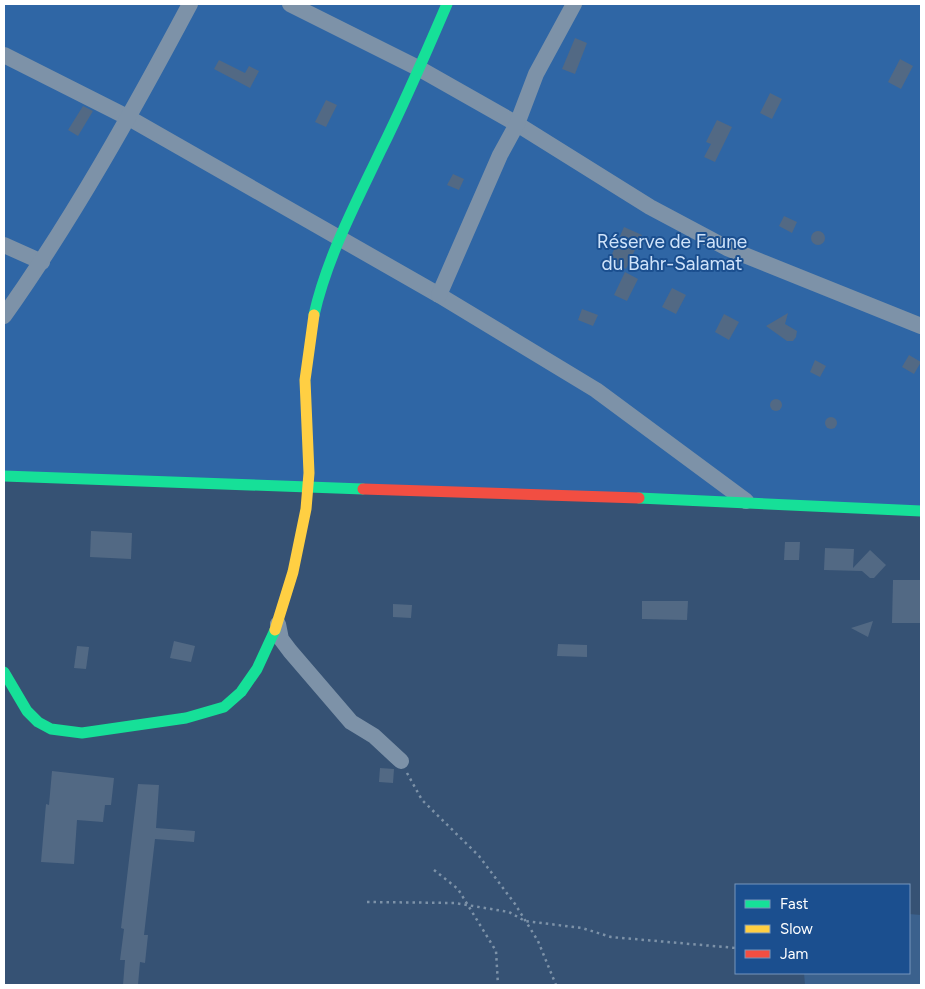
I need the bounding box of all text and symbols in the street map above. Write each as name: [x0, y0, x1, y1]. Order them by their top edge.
park label: Réserve de Faune du Bahr-Salamat: [597, 230, 747, 275]
legend: [735, 884, 910, 974]
text: Fast: [780, 895, 809, 913]
text: Slow: [780, 920, 813, 938]
text: Jam: [780, 945, 808, 963]

